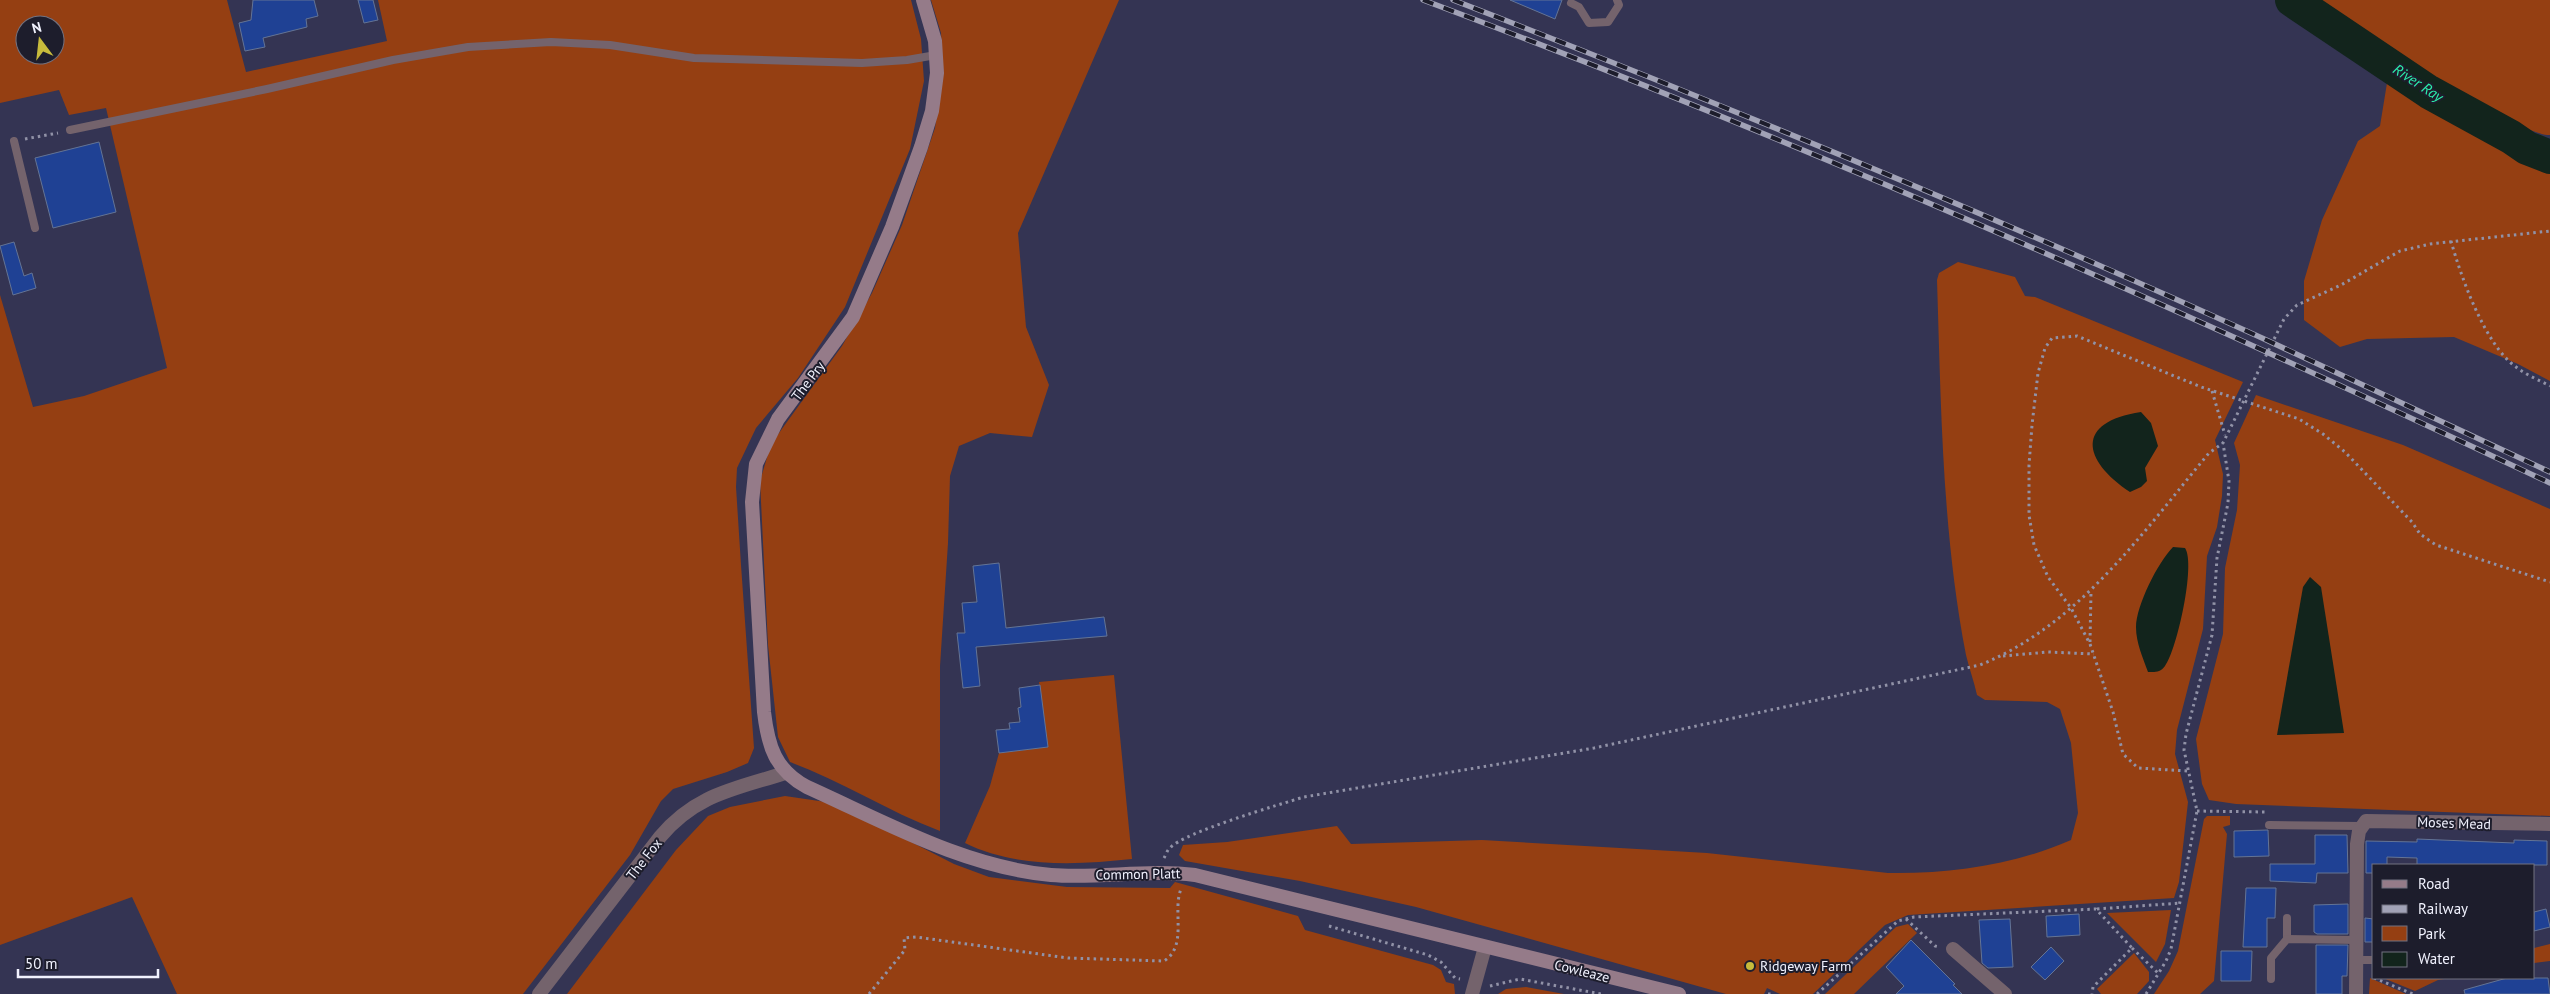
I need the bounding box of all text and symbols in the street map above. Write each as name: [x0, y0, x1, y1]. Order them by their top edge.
north arrow: [15, 15, 65, 65]
text: N: [30, 18, 43, 37]
water label: River Ray: [2390, 59, 2448, 107]
street label: The Pry: [787, 357, 829, 404]
street label: Moses Mead: [2417, 813, 2491, 833]
street label: The Fox: [622, 835, 666, 883]
street label: Common Platt: [1095, 864, 1181, 884]
legend: [2372, 864, 2535, 979]
text: Road: [2418, 874, 2450, 893]
text: Railway: [2418, 899, 2468, 918]
text: Park: [2418, 924, 2446, 943]
scale bar: [18, 946, 158, 978]
text: Water: [2418, 949, 2455, 968]
text: 50 m: [25, 954, 58, 973]
street label: Cowleaze: [1552, 955, 1612, 987]
place label: Ridgeway Farm: [1760, 957, 1851, 975]
marker: Ridgeway Farm: [1744, 960, 1756, 972]

